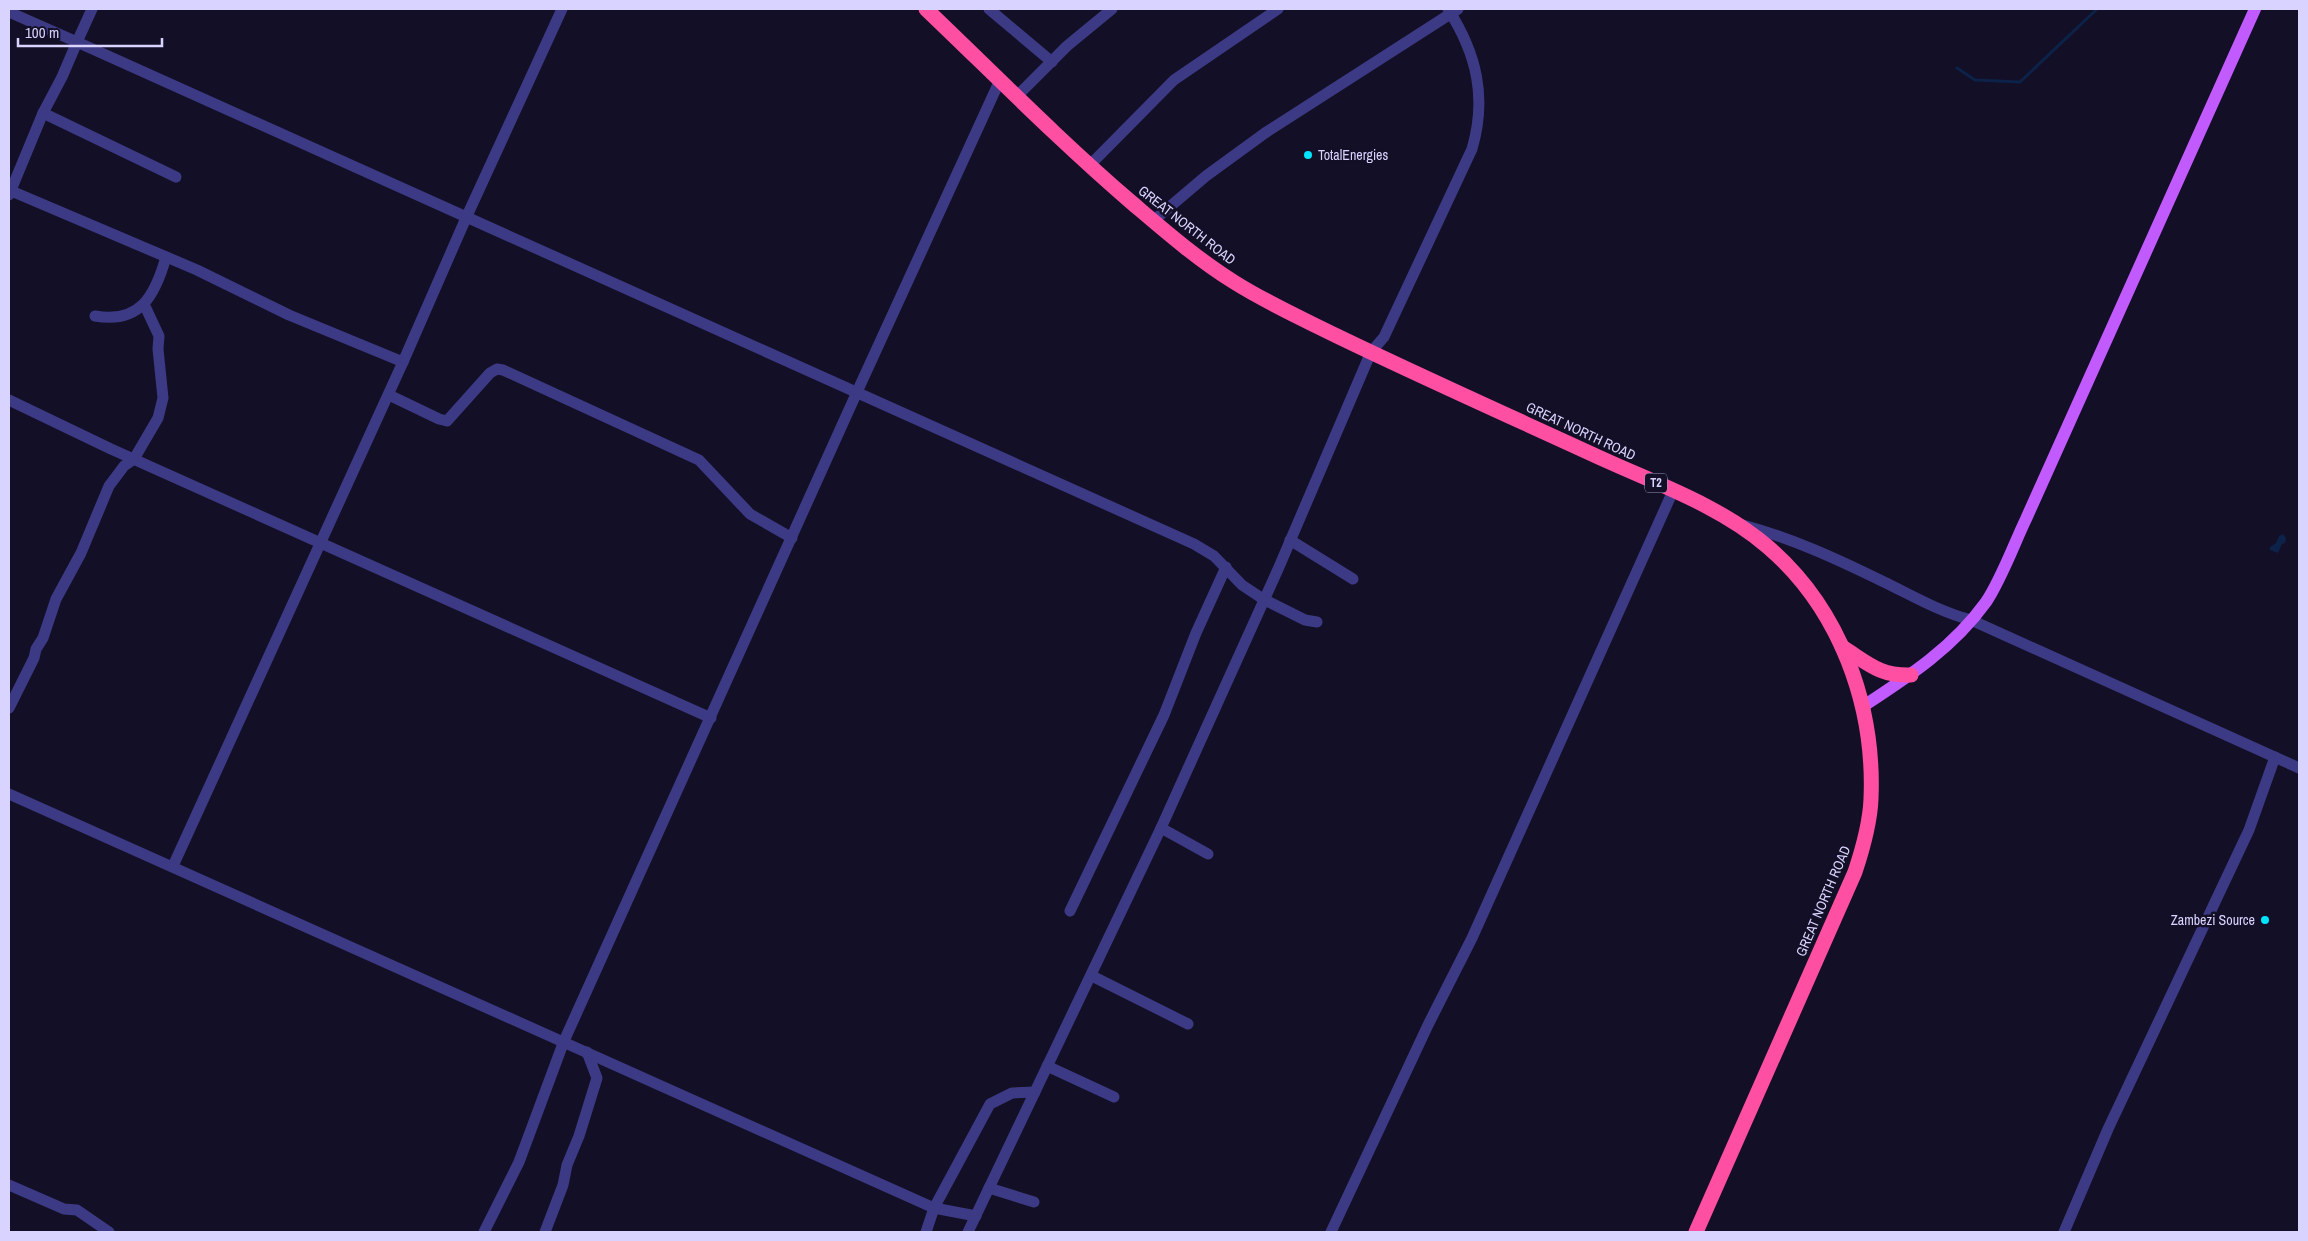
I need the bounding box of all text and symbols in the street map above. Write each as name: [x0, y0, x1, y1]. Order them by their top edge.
scale bar: [18, 15, 161, 47]
text: 100 m: [25, 22, 59, 43]
place label: TotalEnergies: [1318, 146, 1388, 164]
marker: TotalEnergies: [1302, 149, 1314, 161]
street label: GREAT NORTH ROAD: [1135, 181, 1239, 269]
street label: GREAT NORTH ROAD: [1523, 398, 1639, 464]
road number: T2: [1645, 473, 1667, 492]
street label: GREAT NORTH ROAD: [1792, 843, 1854, 959]
place label: Zambezi Source: [2171, 911, 2255, 929]
marker: Zambezi Source: [2259, 914, 2271, 926]

